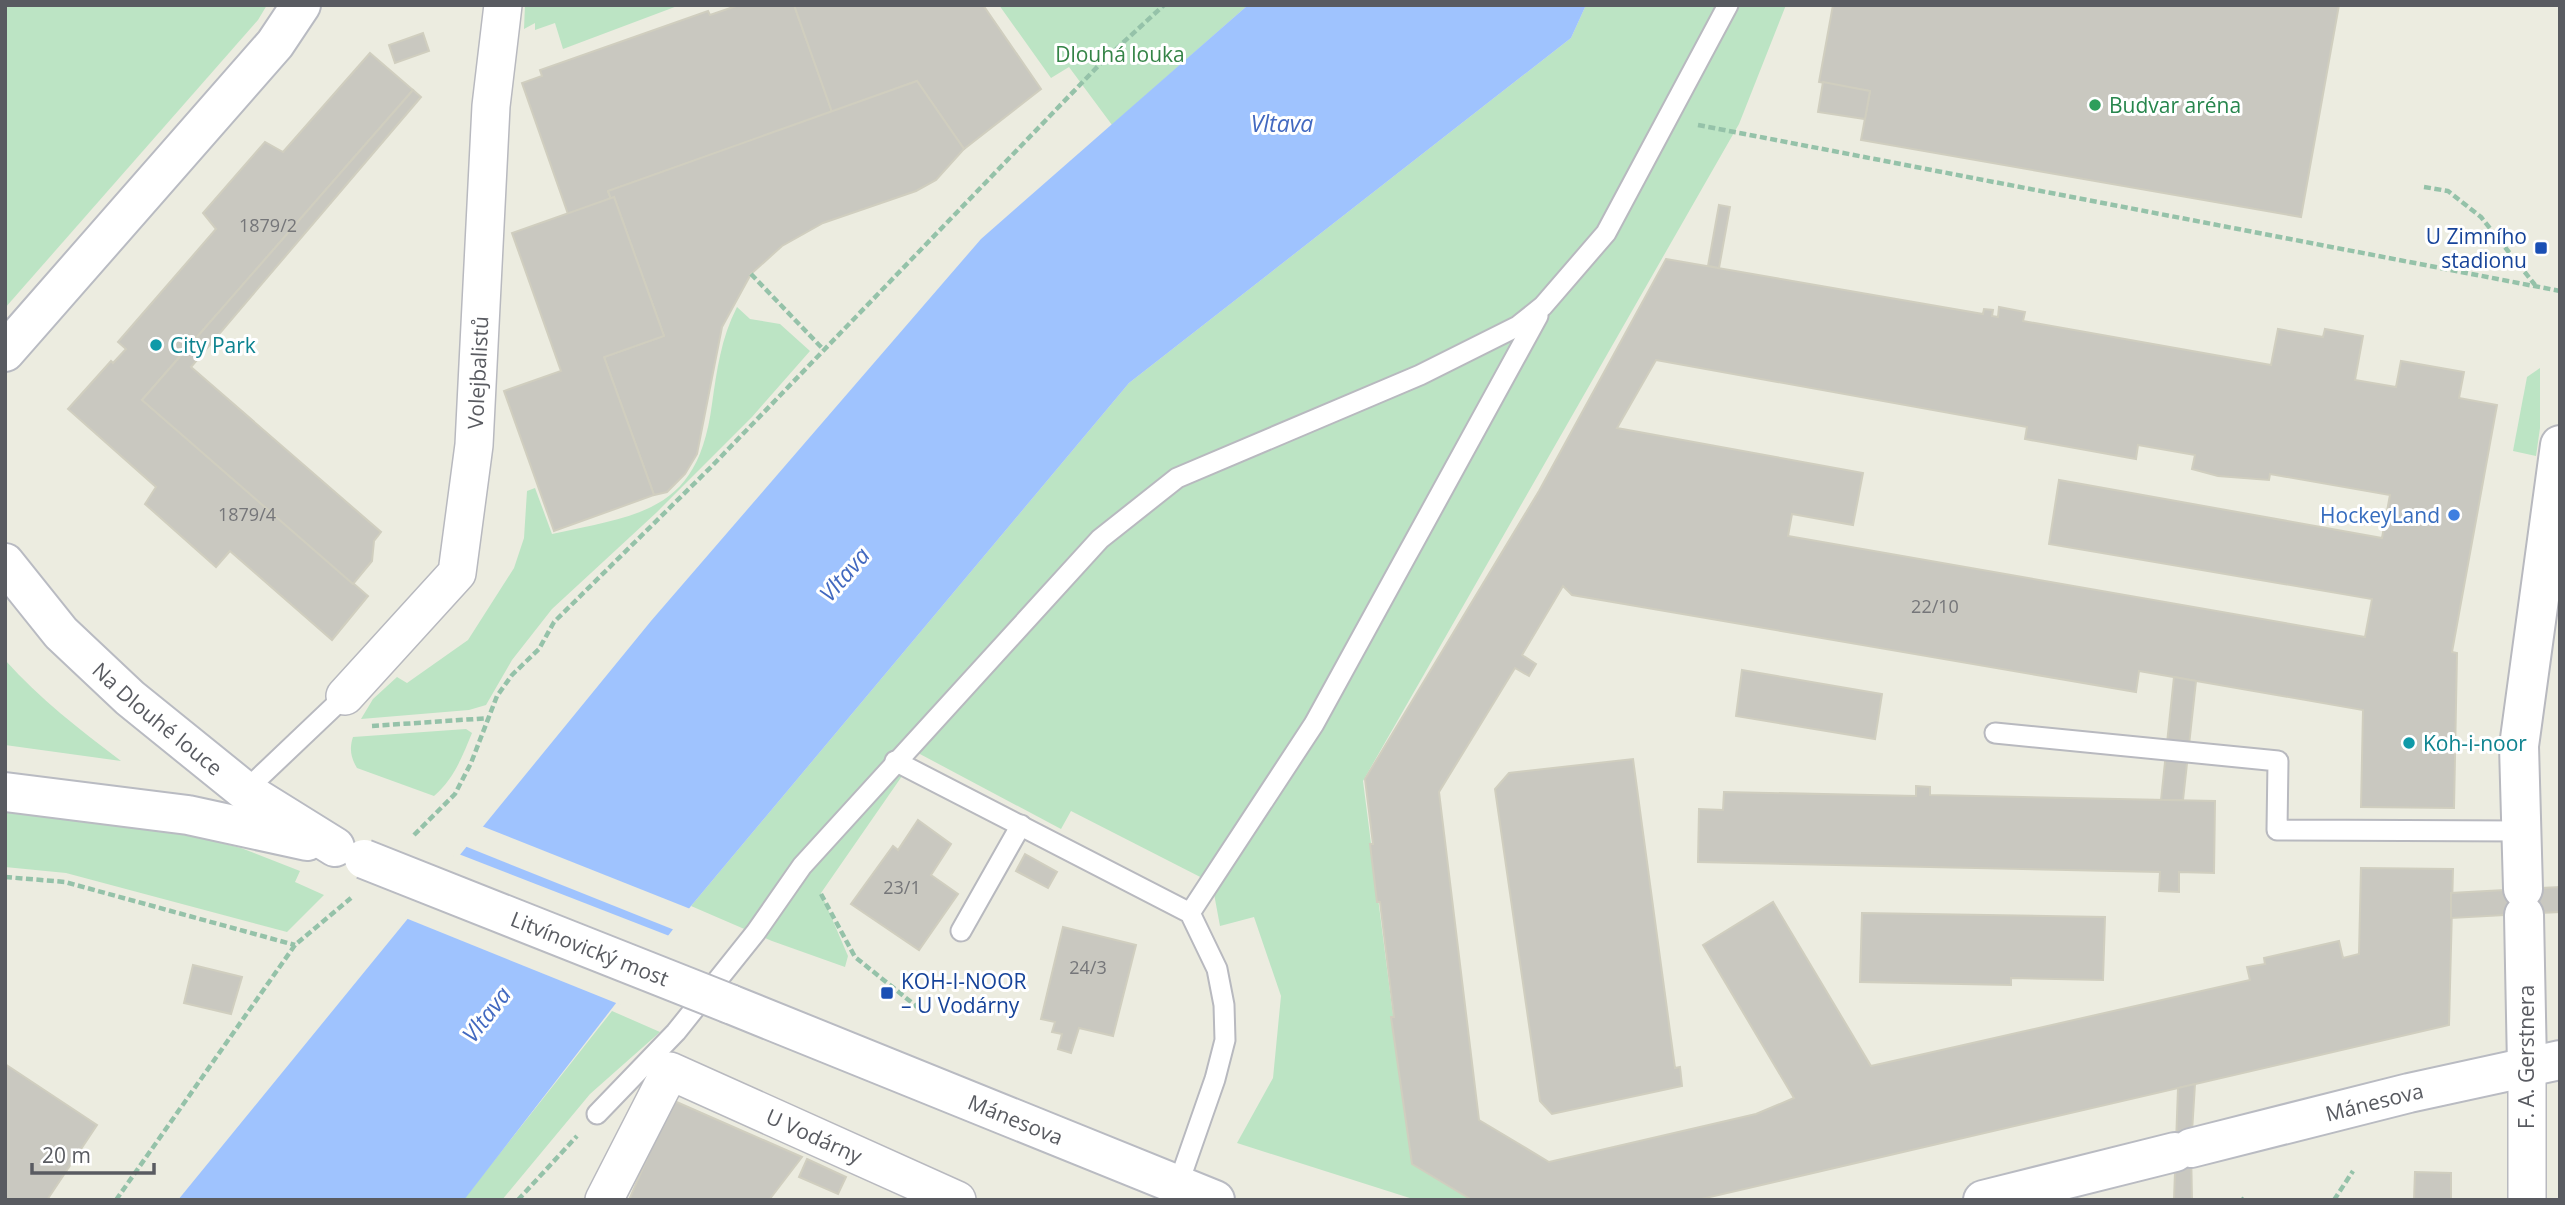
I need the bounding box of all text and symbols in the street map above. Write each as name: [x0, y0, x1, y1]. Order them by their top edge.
park label: Dlouhá louka: [1055, 40, 1185, 68]
place label: Budvar aréna: [2109, 91, 2241, 119]
marker: Budvar aréna: [2087, 97, 2103, 113]
water label: Vltava: [1251, 107, 1313, 139]
house number: 1879/2: [239, 213, 297, 237]
place label: U Zimního stadionu: [2426, 222, 2527, 274]
marker: U Zimního stadionu: [2533, 240, 2549, 256]
street label: Volejbalistů: [461, 315, 494, 430]
place label: City Park: [170, 331, 256, 359]
marker: City Park: [148, 337, 164, 353]
place label: HockeyLand: [2320, 501, 2440, 529]
house number: 1879/4: [218, 502, 276, 526]
marker: HockeyLand: [2446, 507, 2462, 523]
water label: Vltava: [811, 540, 877, 608]
house number: 22/10: [1911, 594, 1959, 618]
street label: Na Dlouhé louce: [87, 656, 229, 782]
place label: Koh-i-noor: [2423, 729, 2527, 757]
marker: Koh-i-noor: [2401, 735, 2417, 751]
house number: 23/1: [883, 875, 921, 899]
street label: Litvínovický most: [507, 905, 673, 992]
house number: 24/3: [1069, 955, 1107, 979]
place label: KOH-I-NOOR – U Vodárny: [901, 967, 1027, 1019]
water label: Vltava: [454, 979, 518, 1049]
marker: KOH-I-NOOR – U Vodárny: [879, 985, 895, 1001]
street label: F. A. Gerstnera: [2512, 985, 2540, 1129]
street label: Mánesova: [2322, 1076, 2426, 1128]
street label: Mánesova: [964, 1088, 1067, 1151]
street label: U Vodárny: [762, 1102, 867, 1170]
scale bar: [32, 1132, 154, 1176]
text: 20 m: [42, 1141, 91, 1169]

